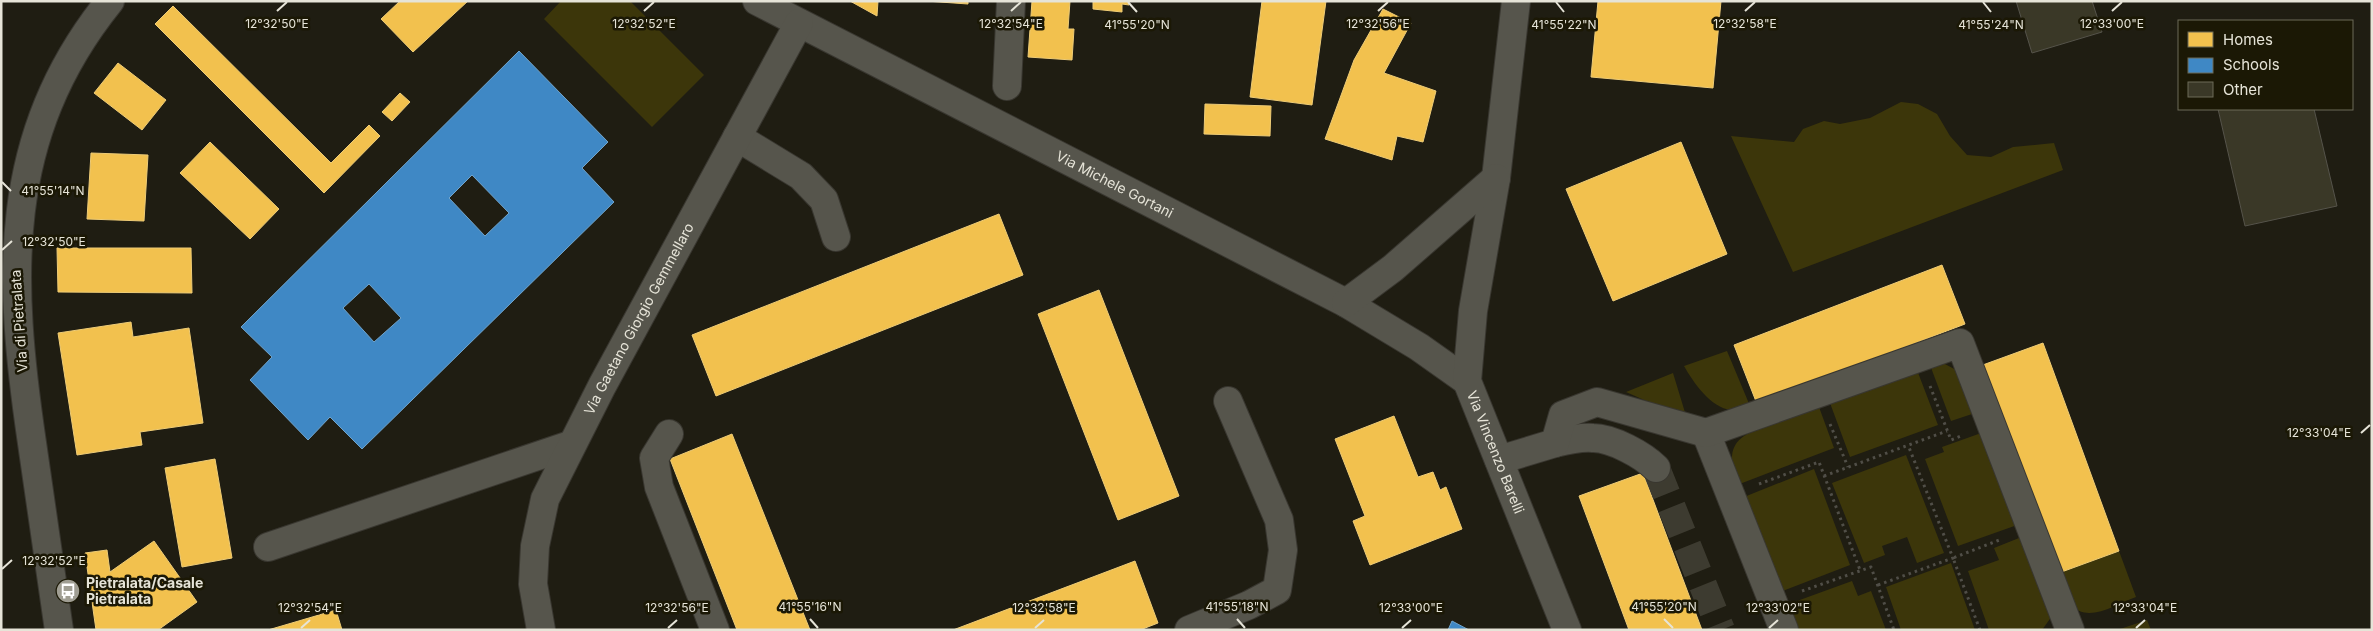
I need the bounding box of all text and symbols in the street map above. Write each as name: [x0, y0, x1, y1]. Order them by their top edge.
text: 12°32'50"E: [245, 16, 309, 31]
text: 12°32'52"E: [612, 16, 676, 31]
text: 12°32'54"E: [979, 16, 1043, 31]
text: 12°32'56"E: [1346, 16, 1410, 31]
text: 12°32'58"E: [1713, 16, 1777, 31]
text: 12°33'00"E: [2080, 16, 2144, 31]
text: 41°55'20"N: [1104, 17, 1170, 32]
text: 41°55'22"N: [1531, 17, 1597, 32]
text: 41°55'24"N: [1958, 17, 2024, 32]
legend: [2178, 20, 2353, 110]
text: Homes: [2223, 30, 2273, 49]
text: Schools: [2223, 55, 2280, 74]
text: Other: [2223, 80, 2263, 99]
street label: Via Michele Gortani: [1053, 147, 1176, 221]
text: 41°55'14"N: [21, 183, 85, 198]
street label: Via Gaetano Giorgio Gemmellaro: [580, 220, 697, 417]
text: 12°32'50"E: [22, 234, 86, 249]
street label: Via di Pietralata: [6, 269, 31, 373]
street label: Via Vincenzo Barelli: [1464, 388, 1528, 516]
text: 12°33'04"E: [2287, 425, 2351, 440]
text: 12°32'52"E: [22, 553, 86, 568]
place label: Pietralata/Casale Pietralata: [86, 574, 203, 607]
bus stop icon: Pietralata/Casale Pietralata: [55, 578, 81, 604]
text: 41°55'16"N: [778, 599, 842, 614]
text: 41°55'18"N: [1206, 599, 1269, 614]
text: 41°55'20"N: [1631, 599, 1697, 614]
text: 12°32'54"E: [278, 600, 342, 615]
text: 12°32'56"E: [645, 600, 709, 615]
text: 12°32'58"E: [1012, 600, 1076, 615]
text: 12°33'00"E: [1379, 600, 1443, 615]
text: 12°33'02"E: [1746, 600, 1810, 615]
text: 12°33'04"E: [2113, 600, 2177, 615]

